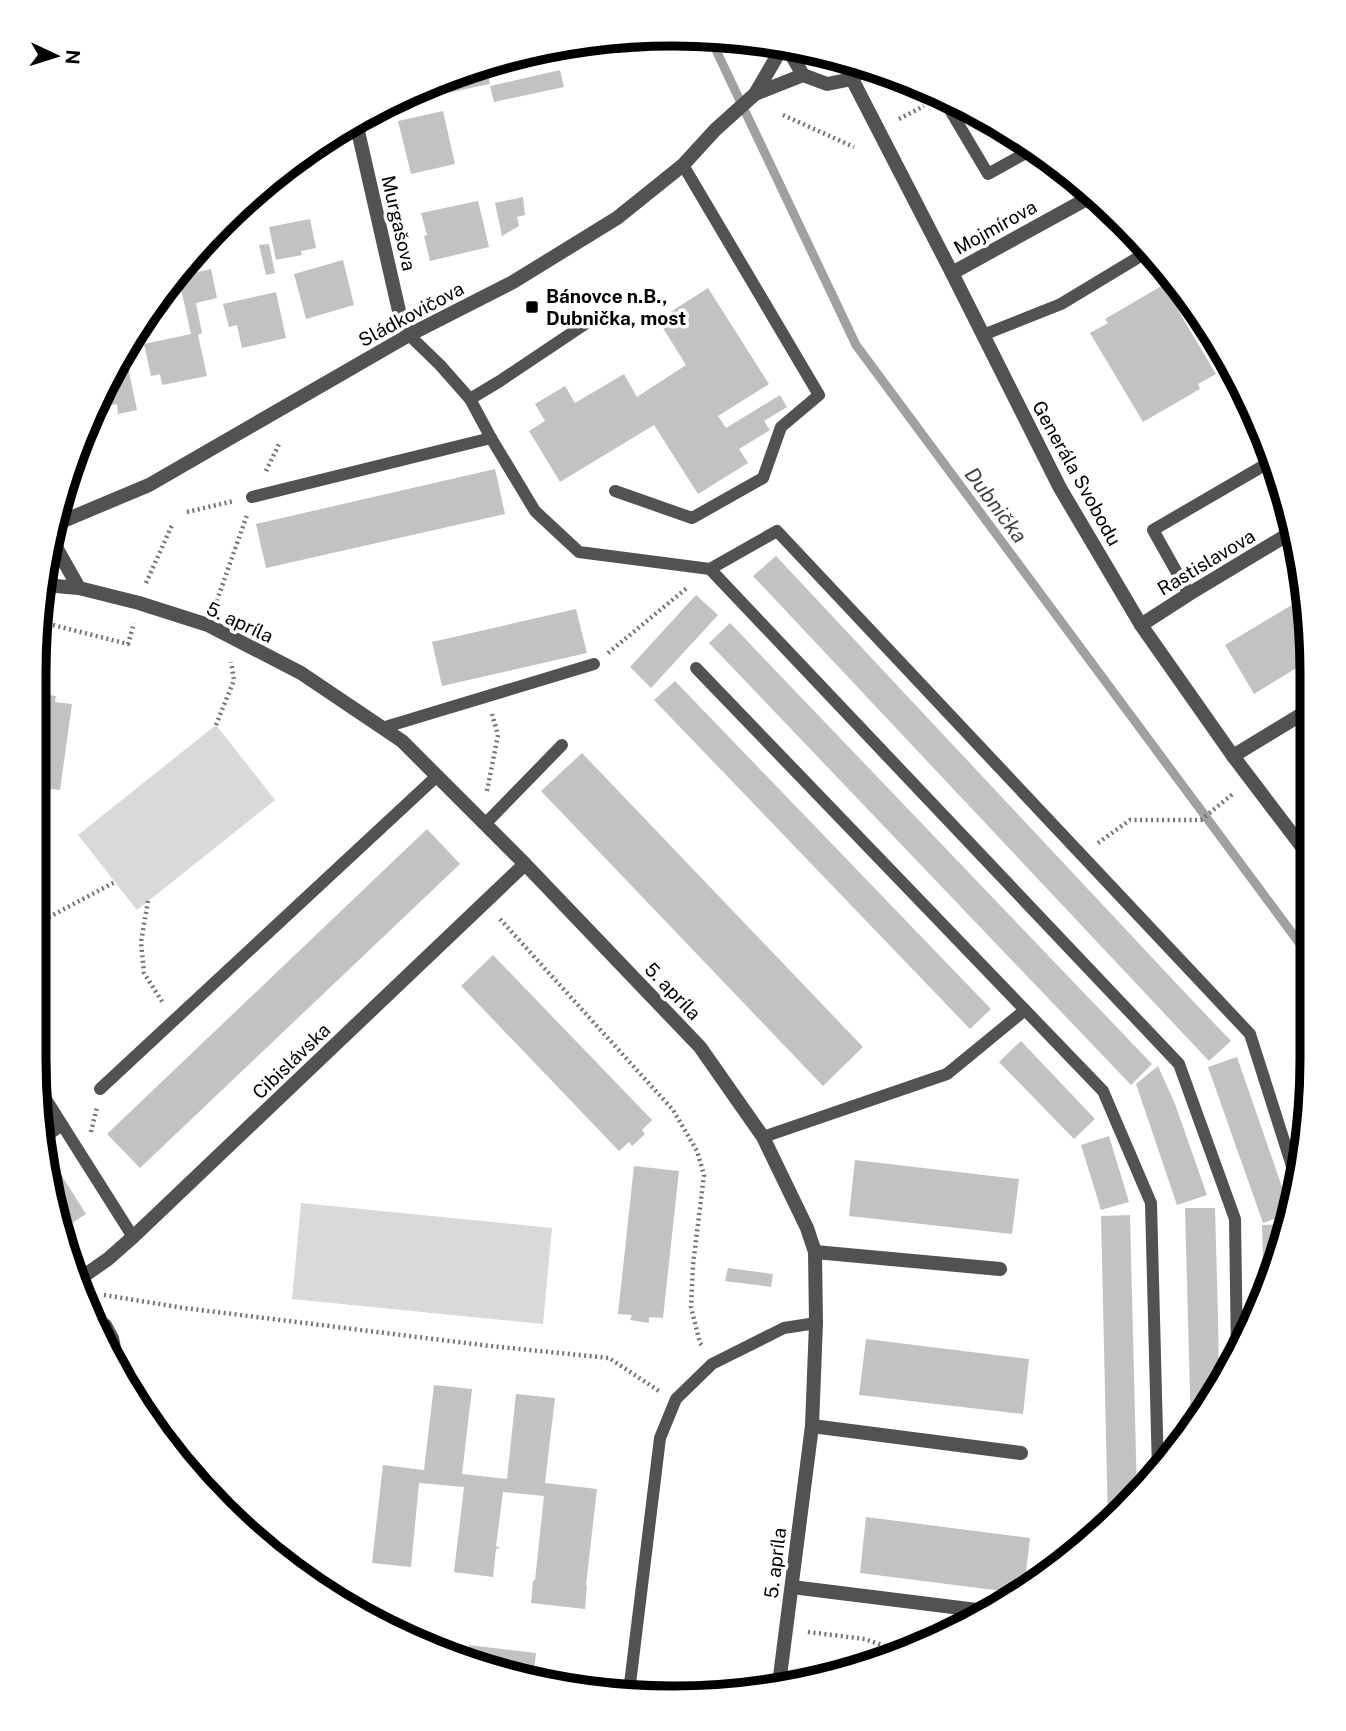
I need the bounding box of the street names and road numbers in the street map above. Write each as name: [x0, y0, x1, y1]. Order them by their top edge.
street label: Murgašova: [377, 173, 421, 273]
street label: Mojmírova: [950, 195, 1040, 259]
street label: Sládkovičova: [355, 277, 467, 351]
street label: Generála Svobodu: [1028, 397, 1126, 549]
street label: Rastislavova: [1153, 524, 1259, 600]
street label: 5. apríla: [203, 597, 277, 647]
street label: 5. apríla: [640, 958, 706, 1024]
street label: Cibislávska: [248, 1019, 334, 1103]
street label: 5. apríla: [760, 1526, 790, 1600]

